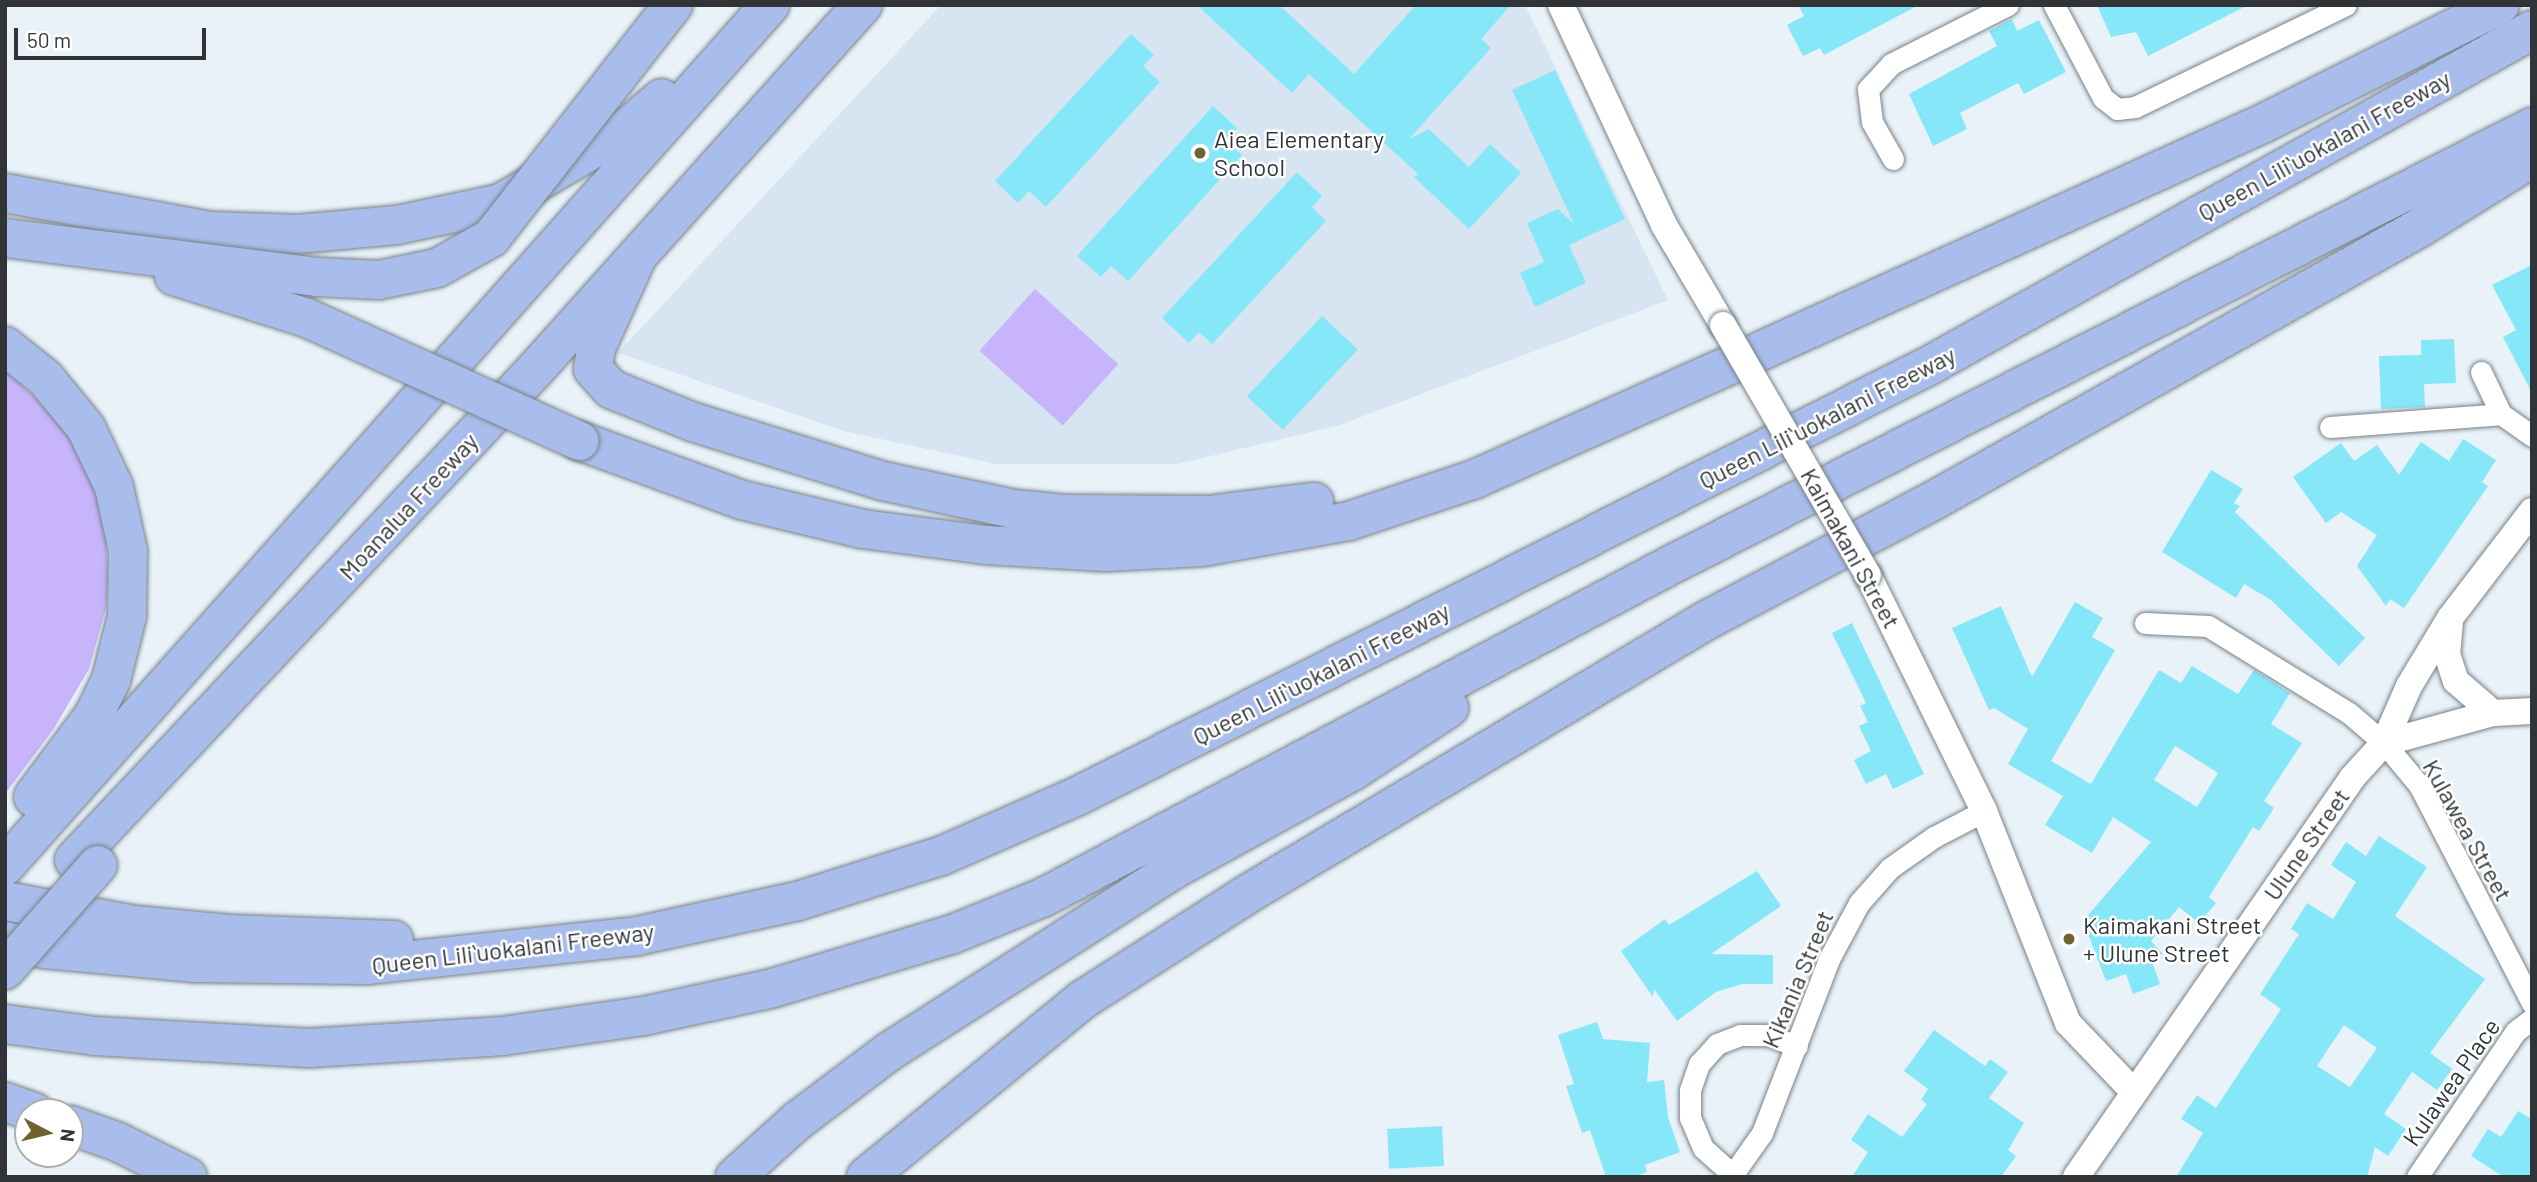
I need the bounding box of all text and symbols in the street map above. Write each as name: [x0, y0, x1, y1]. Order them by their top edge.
scale bar: [18, 14, 210, 58]
text: 50 m: [27, 27, 71, 52]
street label: Queen Liliʻuokalani Freeway: [2193, 64, 2455, 226]
place label: Aiea Elementary School: [1214, 125, 1384, 181]
marker: Aiea Elementary School: [1192, 145, 1208, 161]
street label: Queen Liliʻuokalani Freeway: [1694, 340, 1960, 494]
street label: Moanalua Freeway: [332, 426, 484, 586]
street label: Kaimakani Street: [1795, 463, 1907, 633]
street label: Queen Liliʻuokalani Freeway: [1188, 596, 1454, 750]
street label: Kulawea Street: [2417, 754, 2519, 906]
street label: Ulune Street: [2257, 783, 2355, 905]
street label: Kikania Street: [1755, 906, 1839, 1052]
place label: Kaimakani Street + Ulune Street: [2083, 911, 2262, 967]
street label: Queen Liliʻuokalani Freeway: [370, 916, 656, 980]
marker: Kaimakani Street + Ulune Street: [2061, 931, 2077, 947]
street label: Kulawea Place: [2396, 1013, 2506, 1151]
north arrow: [14, 1098, 84, 1168]
text: N: [56, 1128, 81, 1143]

